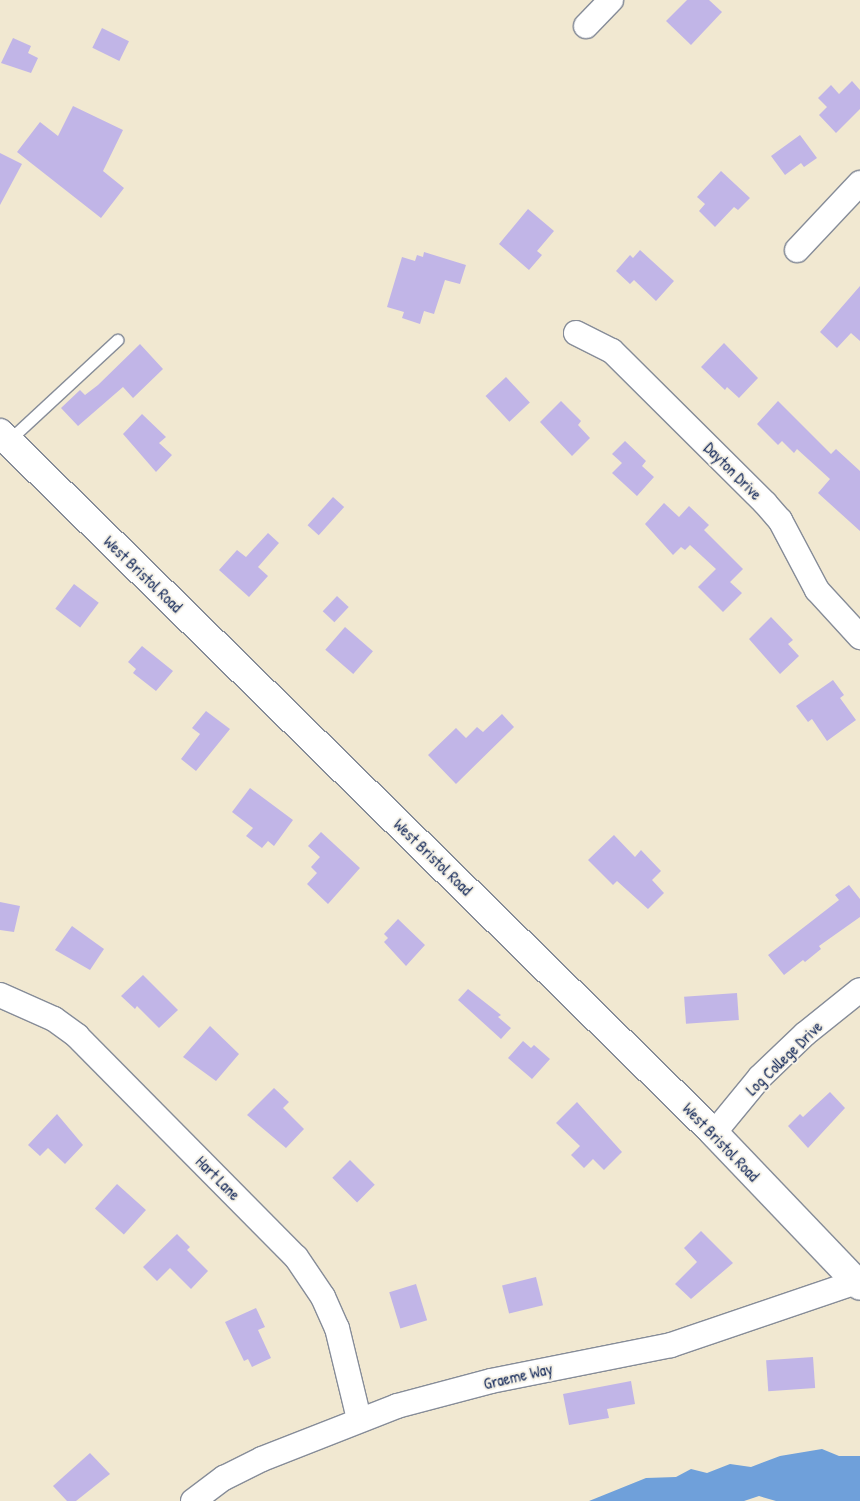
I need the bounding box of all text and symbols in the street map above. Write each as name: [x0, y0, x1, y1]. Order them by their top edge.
street label: Dayton Drive: [700, 438, 766, 504]
street label: West Bristol Road: [100, 532, 186, 616]
street label: West Bristol Road: [390, 815, 476, 899]
street label: Log College Drive: [742, 1017, 826, 1099]
street label: West Bristol Road: [679, 1099, 763, 1185]
street label: Hart Lane: [192, 1152, 244, 1204]
street label: Graeme Way: [482, 1359, 554, 1393]

